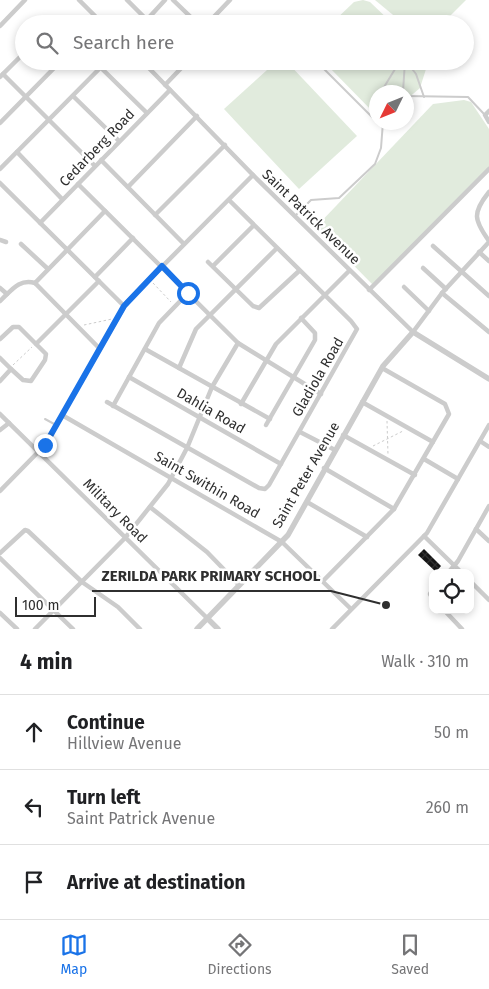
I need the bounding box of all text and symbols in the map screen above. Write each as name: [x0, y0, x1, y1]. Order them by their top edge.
search box: [15, 15, 474, 70]
icon: search: [33, 29, 61, 57]
text: Search here: [73, 31, 174, 54]
north arrow: [369, 85, 414, 130]
street label: Cedarberg Road: [56, 106, 138, 190]
street label: Saint Patrick Avenue: [258, 166, 364, 268]
route start: [177, 282, 200, 305]
street label: Gladiola Road: [288, 334, 348, 420]
street label: Dahlia Road: [174, 385, 248, 437]
street label: Saint Peter Avenue: [269, 419, 343, 531]
route end: [34, 434, 57, 457]
street label: Saint Swithin Road: [151, 448, 263, 522]
street label: Military Road: [79, 475, 151, 547]
callout: ZERILDA PARK PRIMARY SCHOOL: [92, 561, 331, 591]
text: ZERILDA PARK PRIMARY SCHOOL: [102, 567, 321, 585]
map controls: [429, 569, 474, 614]
button: locate: [429, 569, 474, 614]
scale bar: [15, 594, 96, 617]
text: 100 m: [22, 597, 59, 614]
text: 4 min: [20, 649, 73, 675]
text: Walk · 310 m: [381, 652, 469, 671]
text: Continue: [67, 711, 145, 734]
icon: ahead: [20, 718, 48, 746]
text: 50 m: [434, 723, 469, 742]
text: Hillview Avenue: [67, 734, 182, 753]
text: Turn left: [67, 786, 141, 809]
icon: left: [20, 793, 48, 821]
text: 260 m: [426, 798, 469, 817]
text: Saint Patrick Avenue: [67, 809, 215, 828]
icon: arrive: [20, 868, 48, 896]
text: Arrive at destination: [67, 871, 246, 894]
tab: Map: [60, 931, 88, 978]
tab: Directions: [207, 931, 272, 978]
tab: Saved: [391, 931, 429, 978]

